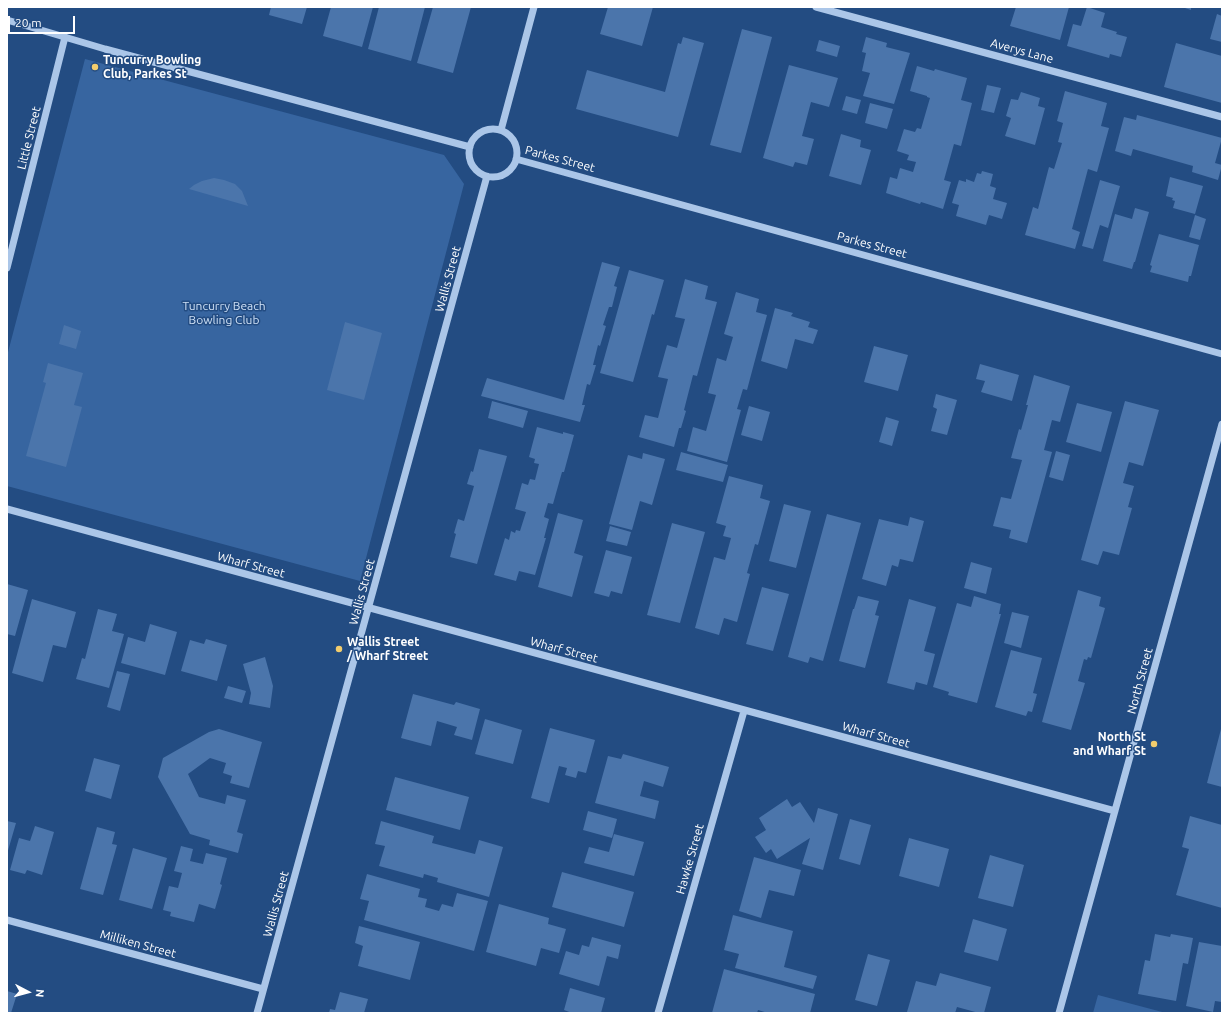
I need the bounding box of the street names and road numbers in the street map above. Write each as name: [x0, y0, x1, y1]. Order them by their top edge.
street label: Averys Lane: [989, 36, 1055, 66]
street label: Little Street: [14, 105, 44, 171]
street label: Parkes Street: [523, 143, 597, 175]
street label: Parkes Street: [835, 229, 909, 261]
street label: Wallis Street: [432, 244, 464, 314]
street label: Wharf Street: [216, 549, 286, 581]
street label: Wallis Street: [346, 557, 378, 627]
street label: Wharf Street: [529, 634, 599, 666]
street label: North Street: [1124, 646, 1156, 716]
street label: Wharf Street: [841, 719, 911, 751]
street label: Hawke Street: [673, 822, 707, 896]
street label: Wallis Street: [260, 869, 292, 939]
street label: Milliken Street: [98, 927, 178, 961]

